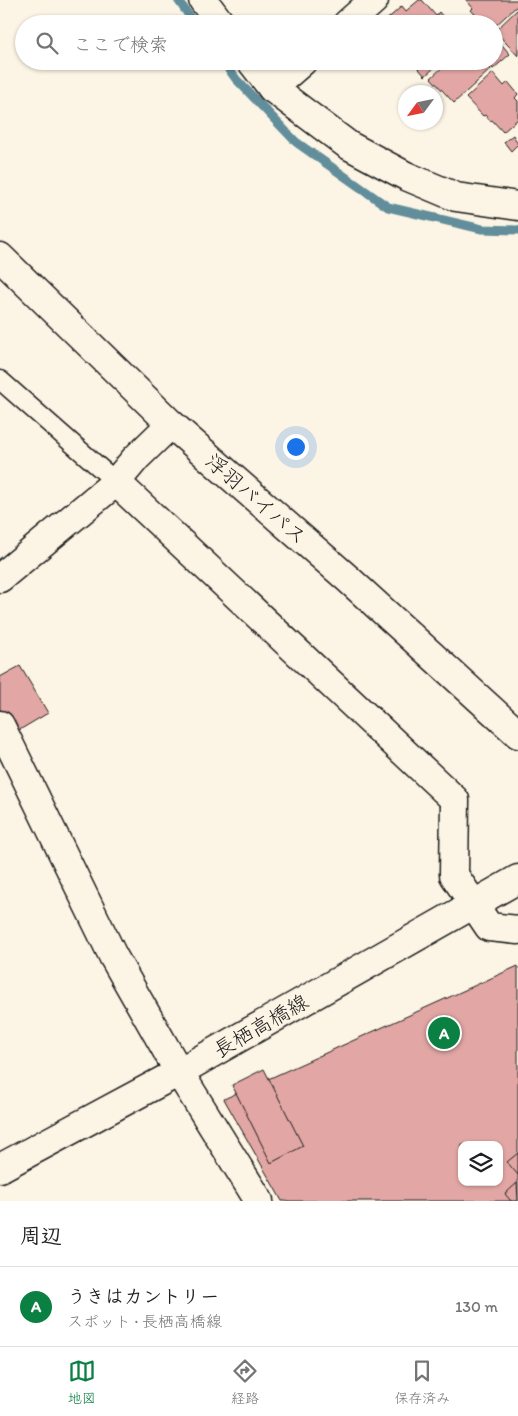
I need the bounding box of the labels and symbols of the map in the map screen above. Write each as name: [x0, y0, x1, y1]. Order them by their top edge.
north arrow: [398, 85, 443, 130]
your location: [283, 434, 309, 460]
street label: 浮羽バイパス: [201, 448, 312, 549]
street label: 長栖高橋線: [209, 988, 312, 1063]
pin: A: [428, 1014, 460, 1052]

